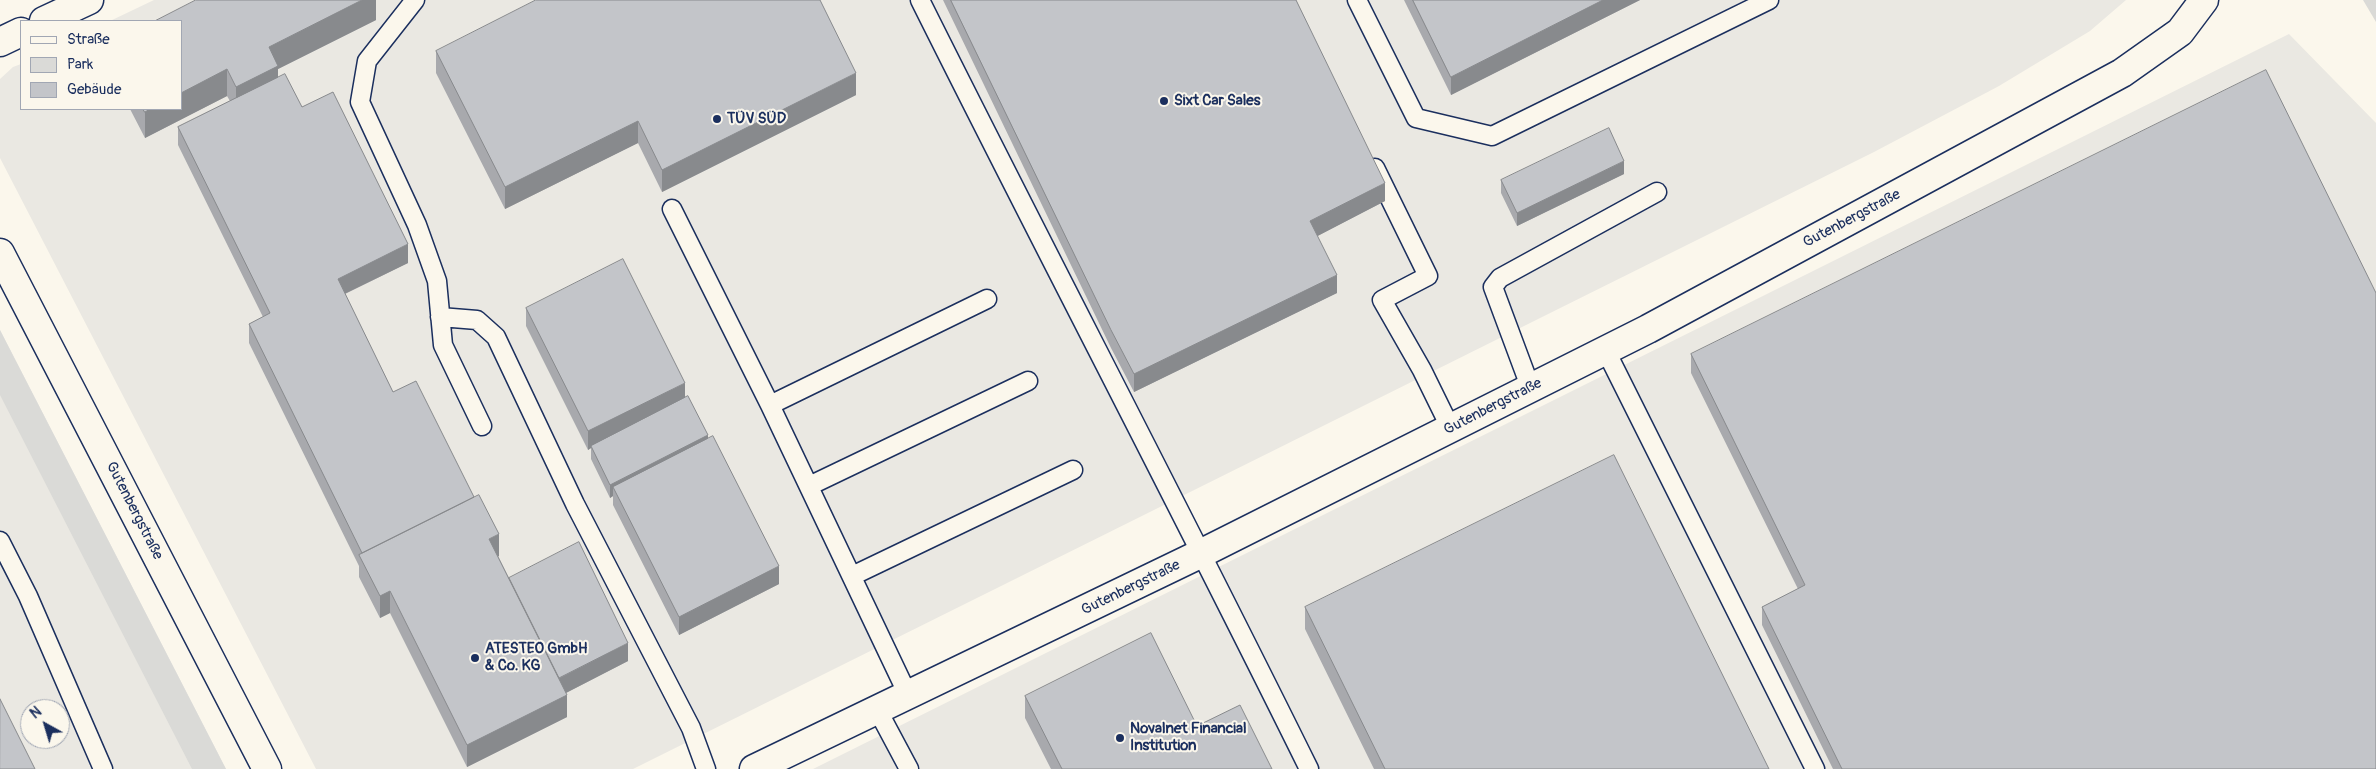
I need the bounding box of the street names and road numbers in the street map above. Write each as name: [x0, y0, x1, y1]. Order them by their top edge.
street label: Gutenbergstraße: [1800, 186, 1904, 252]
street label: Gutenbergstraße: [1441, 375, 1545, 439]
street label: Gutenbergstraße: [102, 459, 166, 563]
street label: Gutenbergstraße: [1079, 556, 1183, 620]

